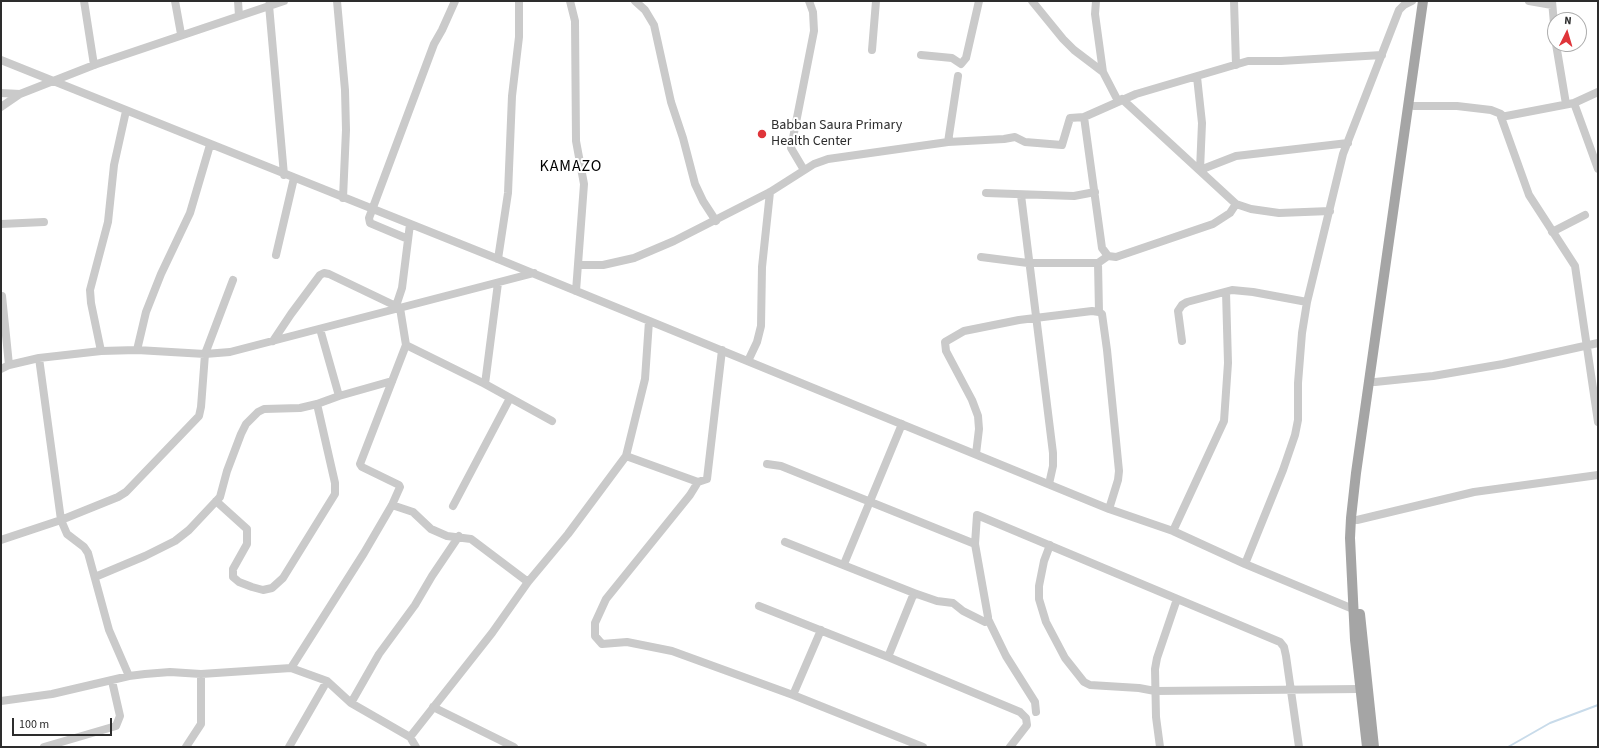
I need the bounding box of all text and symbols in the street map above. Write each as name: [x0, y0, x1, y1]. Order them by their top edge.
north arrow: [1547, 12, 1587, 52]
text: N: [1564, 13, 1572, 28]
place label: Babban Saura Primary Health Center: [771, 118, 902, 150]
marker: Babban Saura Primary Health Center: [756, 128, 768, 140]
district label: KAMAZO: [540, 157, 602, 177]
scale bar: [14, 710, 114, 736]
text: 100 m: [19, 716, 49, 733]

